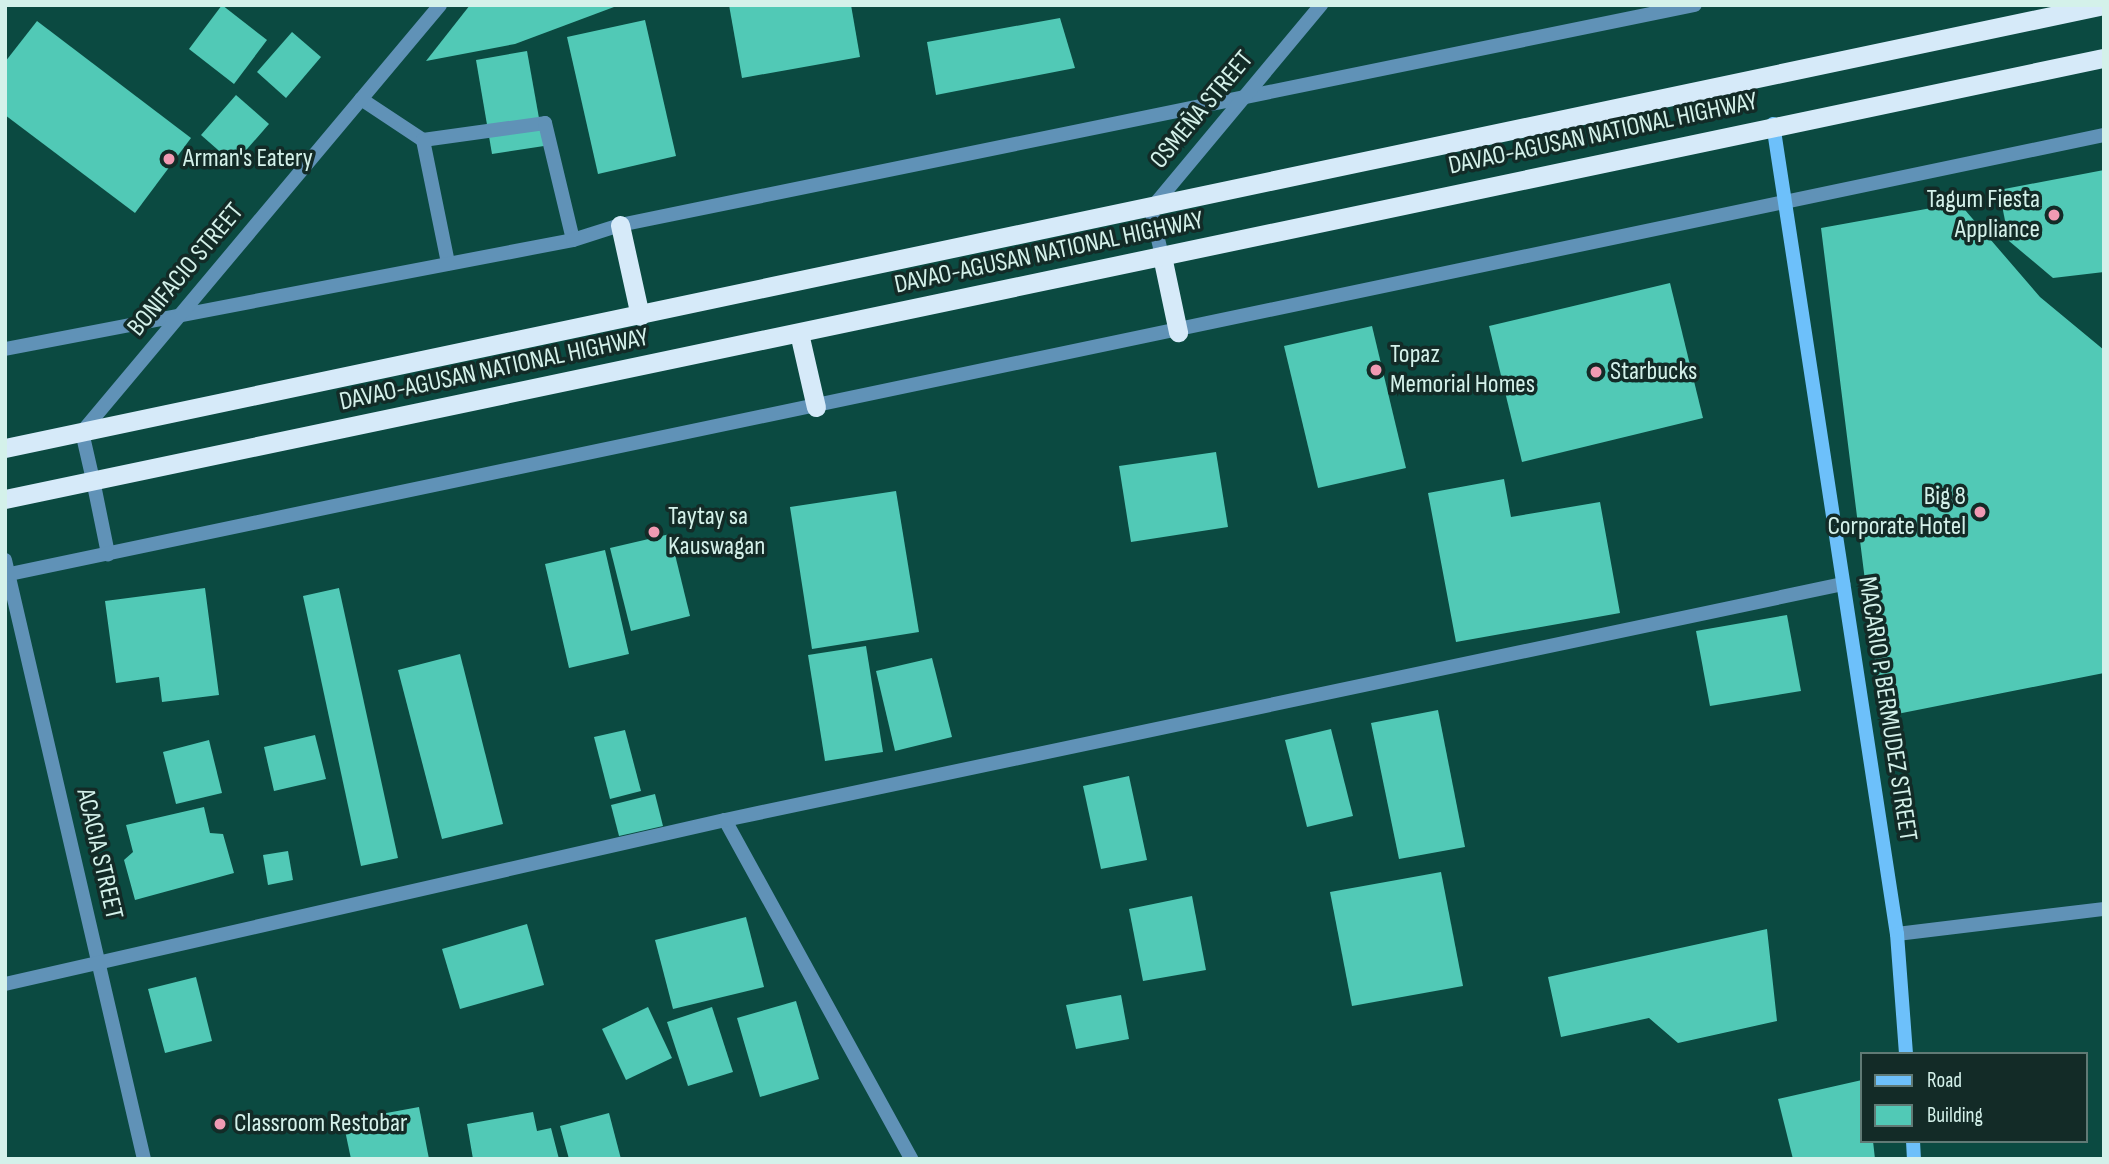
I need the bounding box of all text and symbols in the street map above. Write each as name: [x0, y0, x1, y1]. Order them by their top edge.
street label: OSMEÑA STREET: [1144, 45, 1260, 175]
street label: DAVAO-AGUSAN NATIONAL HIGHWAY: [1446, 86, 1760, 182]
place label: Arman's Eatery: [183, 143, 313, 175]
marker: Arman's Eatery: [161, 151, 177, 167]
place label: Tagum Fiesta Appliance: [1926, 184, 2040, 246]
street label: BONIFACIO STREET: [121, 197, 251, 343]
street label: DAVAO-AGUSAN NATIONAL HIGHWAY: [892, 205, 1206, 301]
marker: Tagum Fiesta Appliance: [2046, 207, 2062, 223]
street label: DAVAO-AGUSAN NATIONAL HIGHWAY: [337, 322, 651, 418]
place label: Topaz Memorial Homes: [1390, 339, 1535, 400]
place label: Starbucks: [1610, 356, 1697, 388]
marker: Topaz Memorial Homes: [1368, 362, 1384, 378]
marker: Starbucks: [1588, 364, 1604, 380]
place label: Big 8 Corporate Hotel: [1827, 481, 1966, 542]
place label: Taytay sa Kauswagan: [668, 501, 765, 562]
marker: Big 8 Corporate Hotel: [1972, 504, 1988, 520]
marker: Taytay sa Kauswagan: [646, 524, 662, 540]
street label: MACARIO P. BERMUDEZ STREET: [1851, 575, 1923, 843]
street label: ACACIA STREET: [69, 786, 129, 922]
legend: [1860, 1052, 2088, 1143]
text: Road: [1927, 1068, 1962, 1093]
text: Building: [1927, 1103, 1983, 1128]
place label: Classroom Restobar: [234, 1108, 408, 1140]
marker: Classroom Restobar: [212, 1116, 228, 1132]

